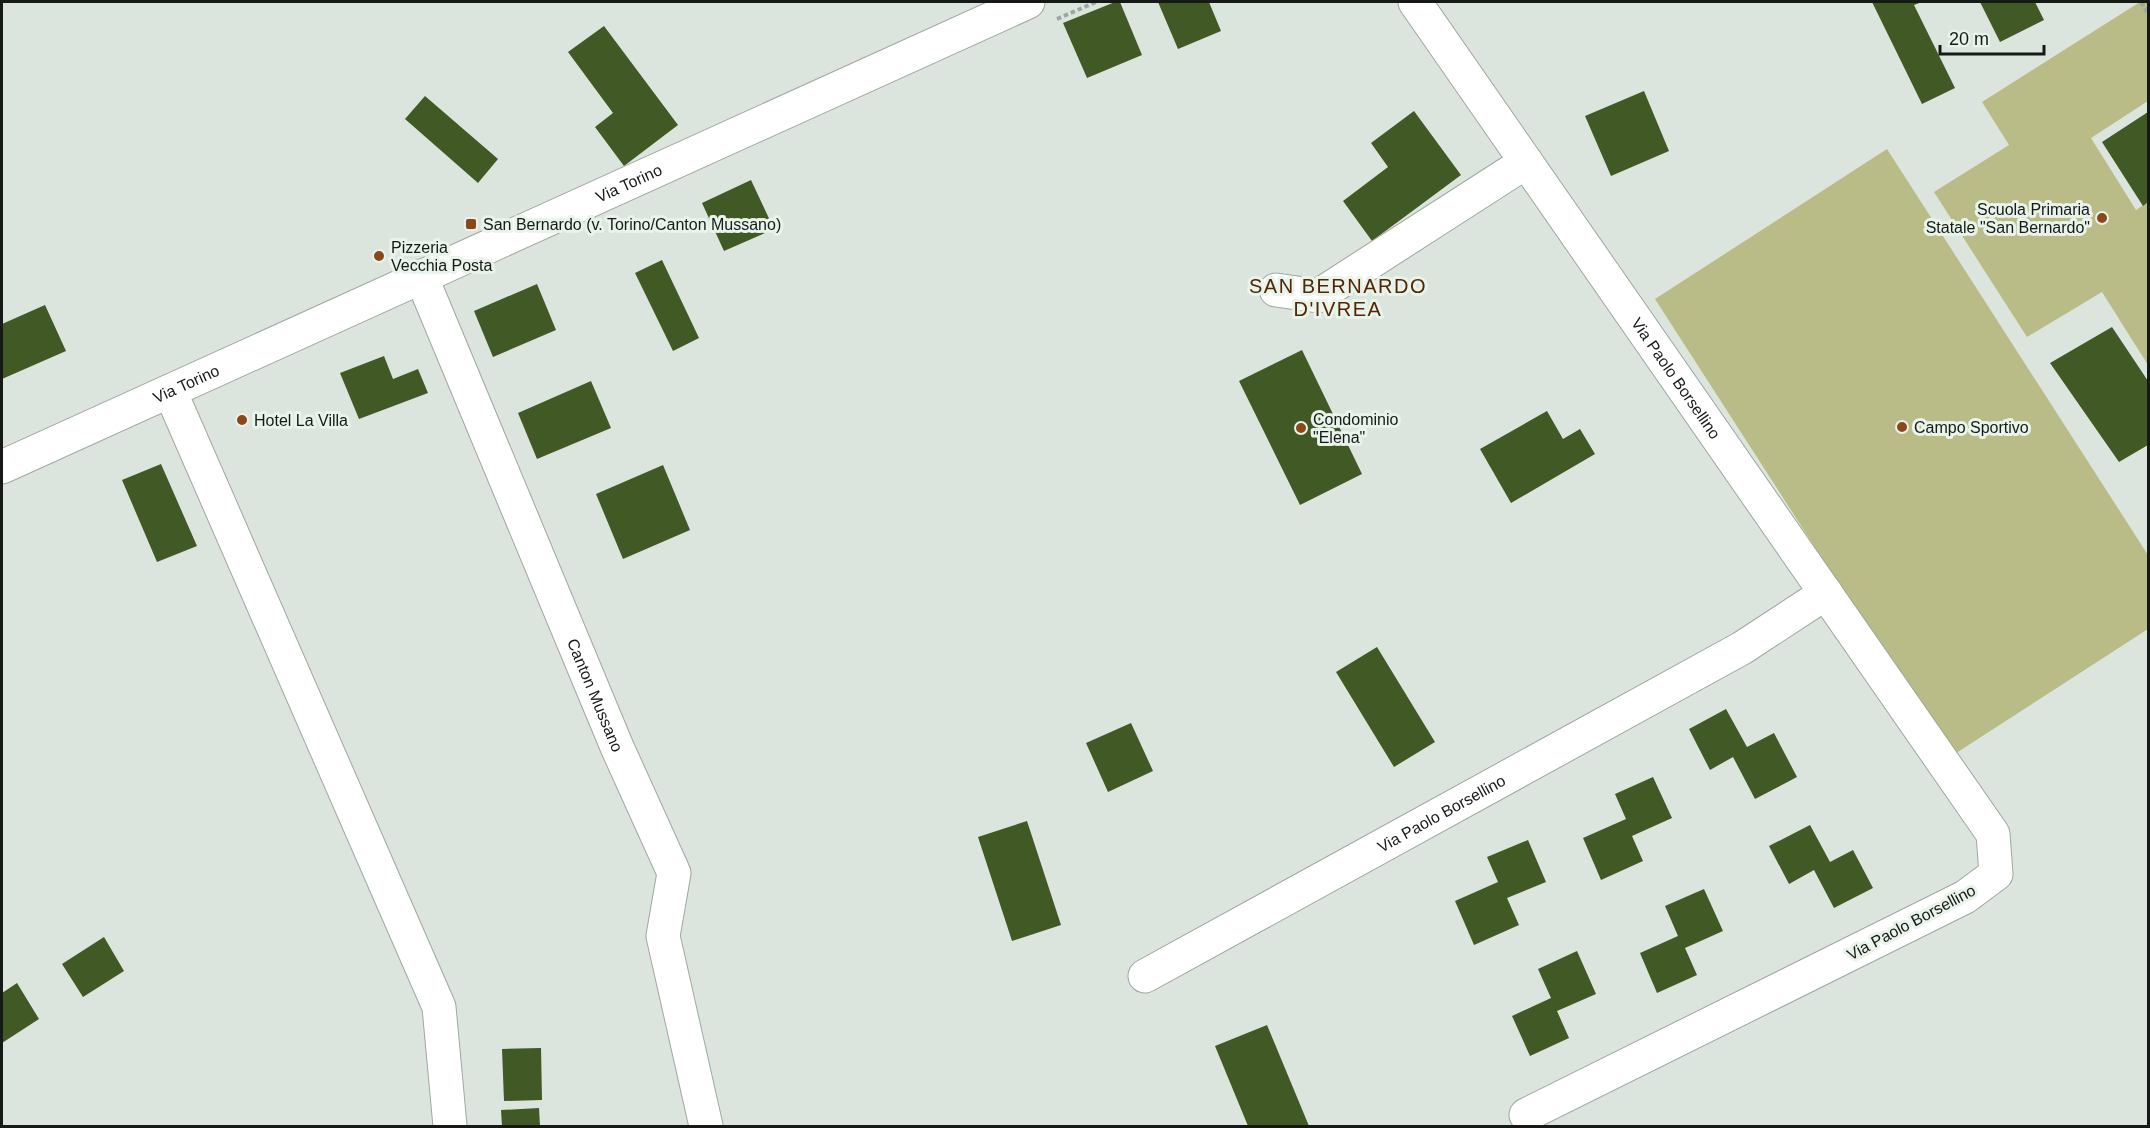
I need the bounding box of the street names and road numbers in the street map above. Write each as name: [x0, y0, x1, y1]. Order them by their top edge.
street label: Via Torino: [593, 161, 665, 206]
street label: Via Paolo Borsellino: [1628, 315, 1724, 442]
street label: Via Torino: [151, 362, 222, 406]
street label: Canton Mussano: [564, 636, 626, 755]
street label: Via Paolo Borsellino: [1375, 772, 1508, 856]
street label: Via Paolo Borsellino: [1844, 881, 1978, 963]

